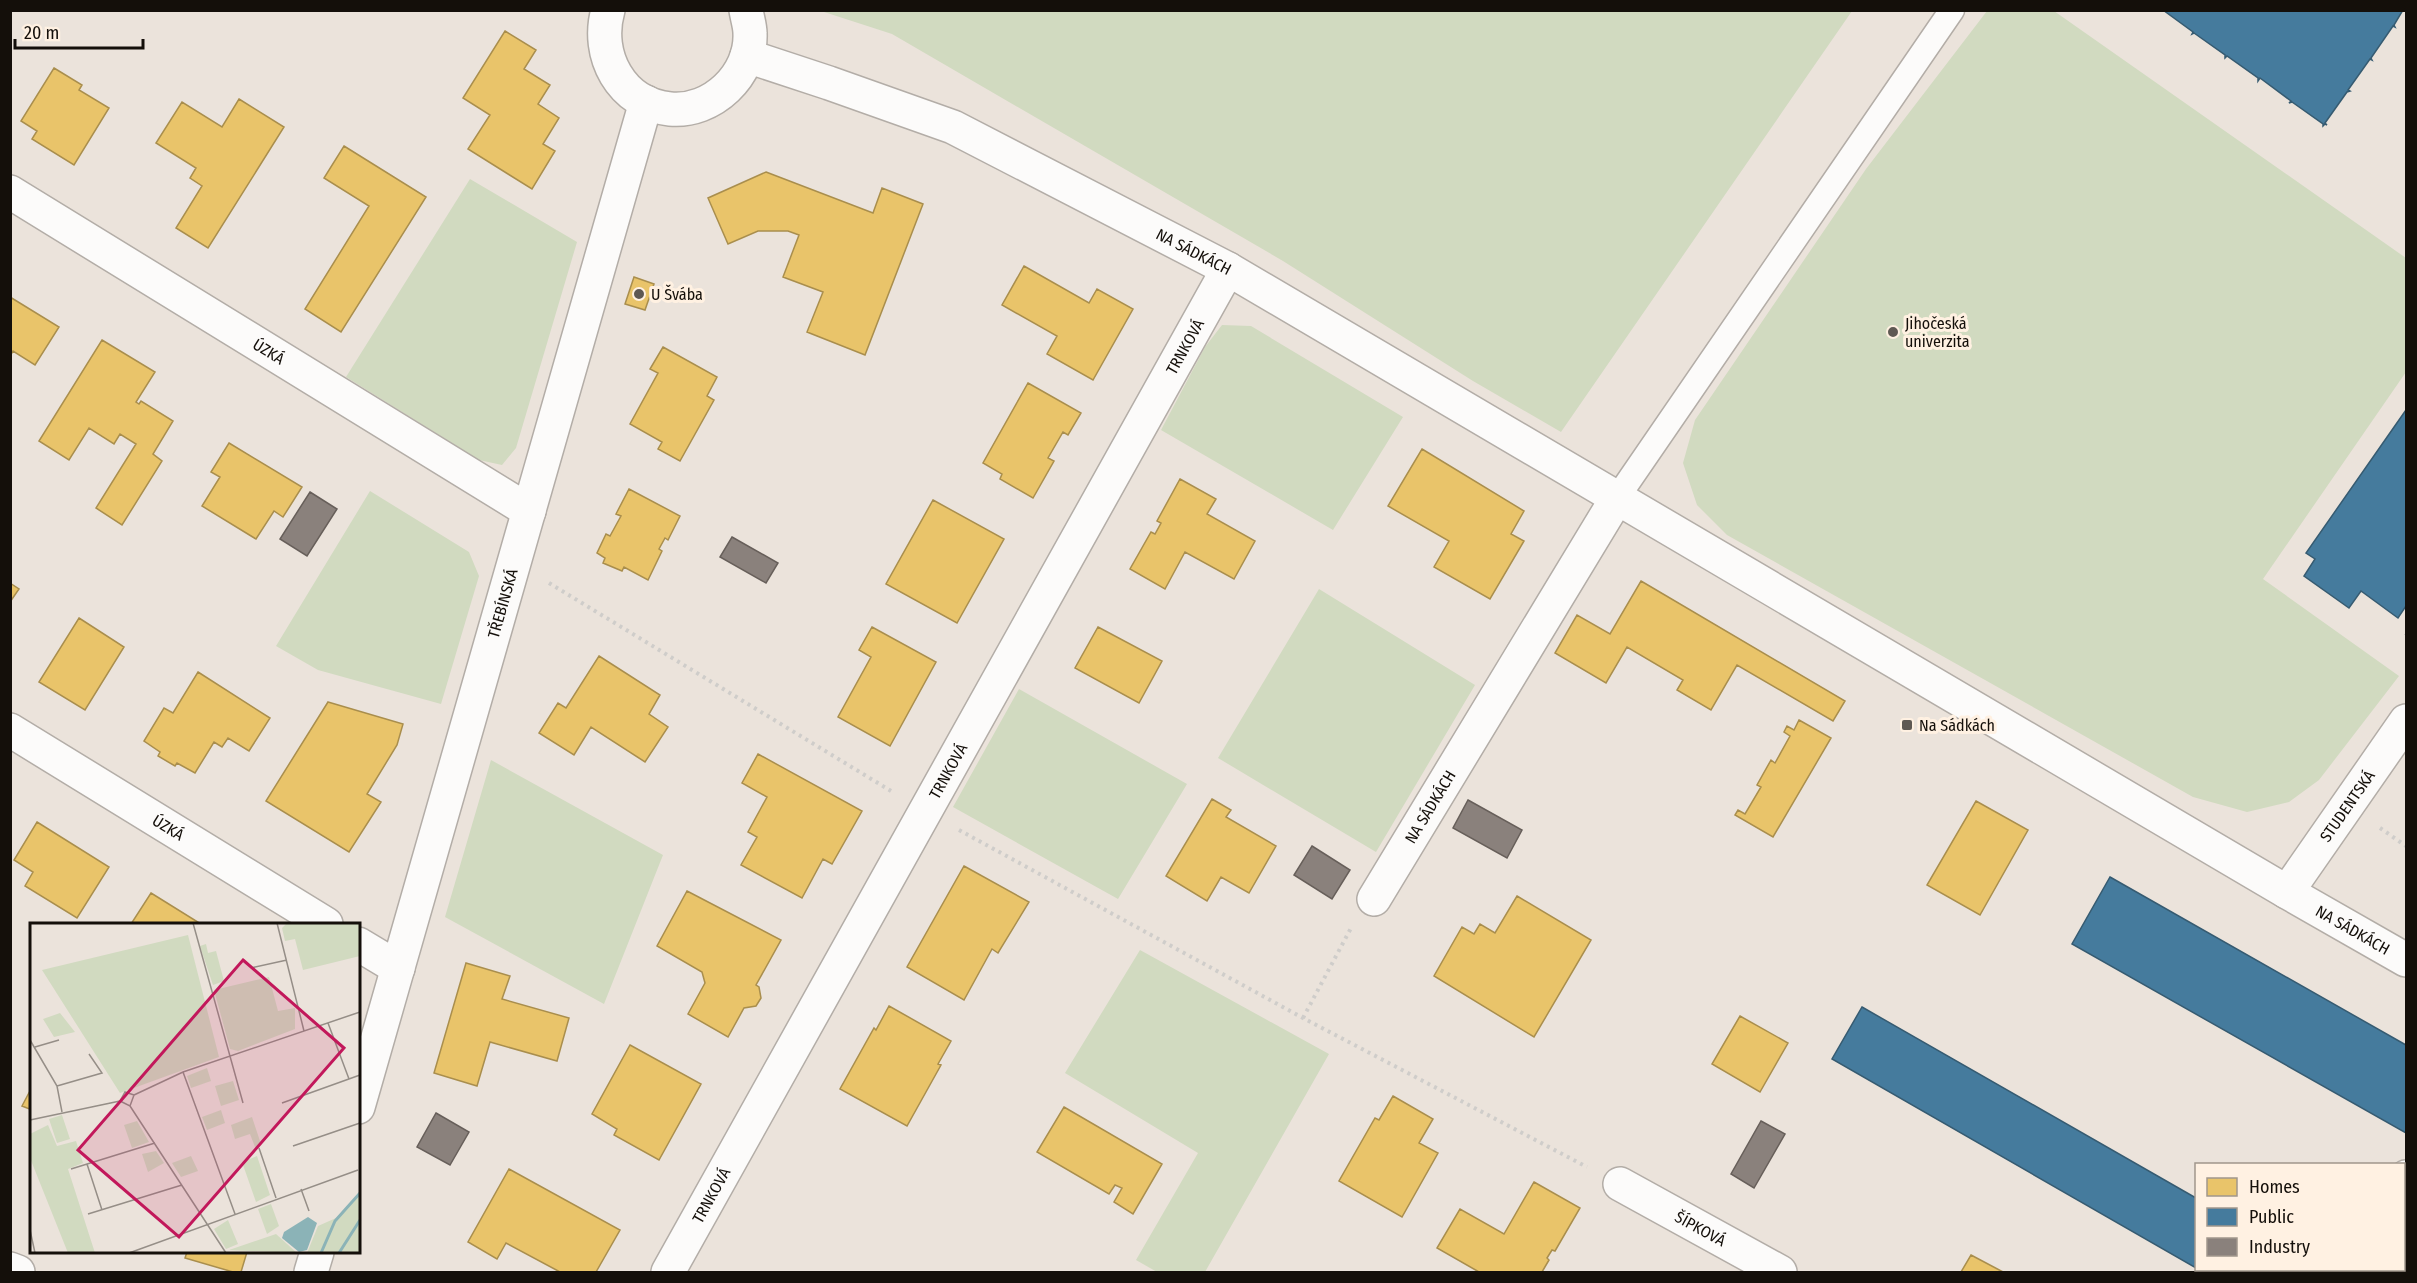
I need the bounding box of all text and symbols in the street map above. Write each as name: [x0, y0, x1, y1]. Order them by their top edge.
scale bar: [15, 12, 142, 50]
text: 20 m: [24, 22, 59, 44]
street label: NA SÁDKÁCH: [1153, 225, 1234, 279]
place label: U Švába: [651, 284, 703, 304]
marker: U Švába: [632, 287, 646, 301]
place label: Jihočeská univerzita: [1905, 314, 1970, 351]
street label: TRNKOVÁ: [1162, 315, 1208, 378]
marker: Jihočeská univerzita: [1886, 325, 1900, 339]
street label: ÚZKÁ: [249, 335, 289, 369]
street label: TŘEBÍNSKÁ: [484, 566, 522, 640]
place label: Na Sádkách: [1919, 716, 1995, 735]
marker: Na Sádkách: [1900, 718, 1914, 732]
street label: TRNKOVÁ: [925, 740, 972, 802]
street label: STUDENTSKÁ: [2316, 766, 2379, 846]
street label: NA SÁDKÁCH: [1401, 767, 1460, 847]
street label: ÚZKÁ: [149, 811, 188, 845]
street label: NA SÁDKÁCH: [2312, 902, 2393, 959]
inset map: [30, 923, 360, 1253]
legend: [2195, 1163, 2405, 1271]
street label: TRNKOVÁ: [688, 1164, 735, 1226]
text: Homes: [2249, 1176, 2300, 1198]
street label: ŠÍPKOVÁ: [1672, 1206, 1730, 1251]
text: Public: [2249, 1206, 2294, 1228]
text: Industry: [2249, 1236, 2310, 1258]

